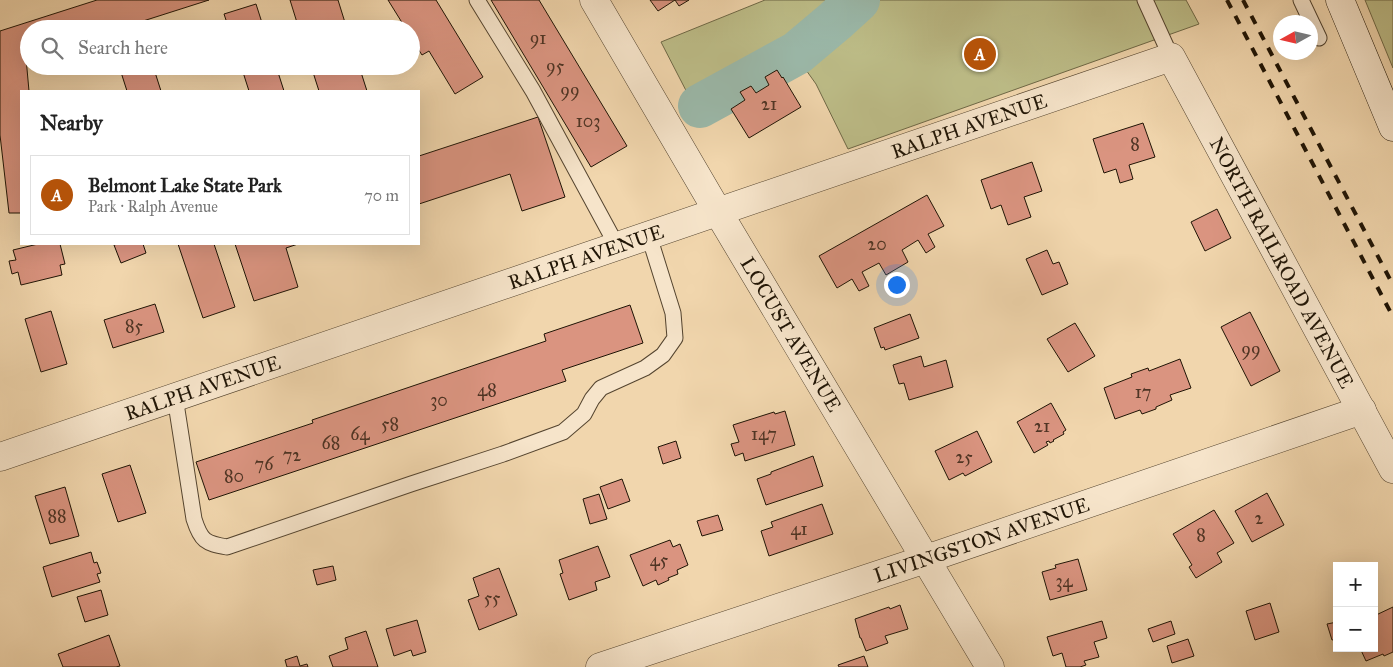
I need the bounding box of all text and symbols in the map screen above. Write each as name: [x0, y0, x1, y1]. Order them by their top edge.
north arrow: [1273, 15, 1318, 60]
search box: [20, 20, 420, 75]
house number: 91: [530, 27, 546, 49]
icon: search: [38, 34, 66, 62]
pin: A: [964, 35, 996, 73]
text: Search here: [78, 36, 168, 59]
house number: 95: [546, 55, 565, 77]
house number: 99: [560, 79, 580, 101]
street label: RALPH AVENUE: [888, 88, 1050, 164]
house number: 21: [761, 93, 777, 115]
text: Nearby: [40, 110, 103, 136]
house number: 103: [576, 110, 600, 132]
house number: 8: [1130, 133, 1140, 155]
street label: NORTH RAILROAD AVENUE: [1204, 133, 1359, 392]
text: Belmont Lake State Park: [88, 174, 282, 197]
text: A: [52, 186, 62, 205]
text: 70 m: [364, 186, 399, 205]
text: Park · Ralph Avenue: [88, 197, 218, 216]
street label: RALPH AVENUE: [505, 219, 667, 295]
house number: 20: [867, 233, 887, 255]
street label: LOCUST AVENUE: [736, 252, 847, 416]
your location: [884, 272, 910, 298]
house number: 85: [125, 315, 144, 337]
house number: 99: [1241, 338, 1261, 360]
street label: RALPH AVENUE: [122, 350, 283, 425]
house number: 48: [477, 379, 497, 401]
house number: 17: [1135, 381, 1151, 403]
house number: 30: [430, 389, 448, 411]
house number: 58: [381, 413, 399, 435]
house number: 21: [1034, 415, 1050, 437]
house number: 64: [350, 423, 371, 445]
house number: 147: [751, 423, 777, 445]
house number: 68: [322, 432, 340, 454]
house number: 72: [283, 444, 301, 466]
house number: 25: [955, 446, 973, 468]
house number: 76: [255, 453, 274, 475]
house number: 80: [224, 465, 244, 487]
street label: LIVINGSTON AVENUE: [871, 492, 1092, 588]
house number: 88: [47, 505, 67, 527]
house number: 2: [1255, 507, 1264, 529]
house number: 41: [790, 518, 808, 540]
house number: 8: [1196, 524, 1206, 546]
house number: 45: [650, 549, 669, 571]
map controls: [1333, 562, 1378, 652]
button: +: [1333, 562, 1378, 607]
house number: 34: [1055, 570, 1074, 592]
house number: 55: [484, 587, 501, 609]
button: −: [1333, 607, 1378, 652]

